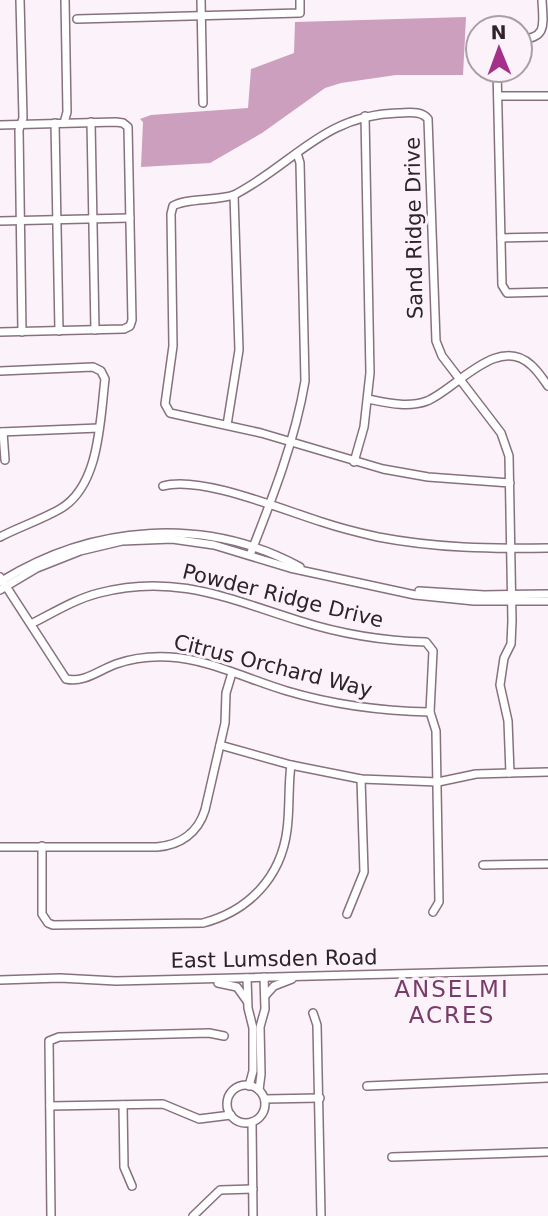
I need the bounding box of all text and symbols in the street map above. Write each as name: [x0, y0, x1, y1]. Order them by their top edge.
north arrow: [464, 14, 534, 84]
text: N: [491, 21, 507, 43]
street label: Sand Ridge Drive: [400, 137, 428, 319]
street label: Powder Ridge Drive: [180, 559, 386, 633]
street label: Citrus Orchard Way: [171, 630, 375, 702]
street label: East Lumsden Road: [170, 945, 378, 973]
district label: ANSELMI ACRES: [394, 976, 510, 1028]

